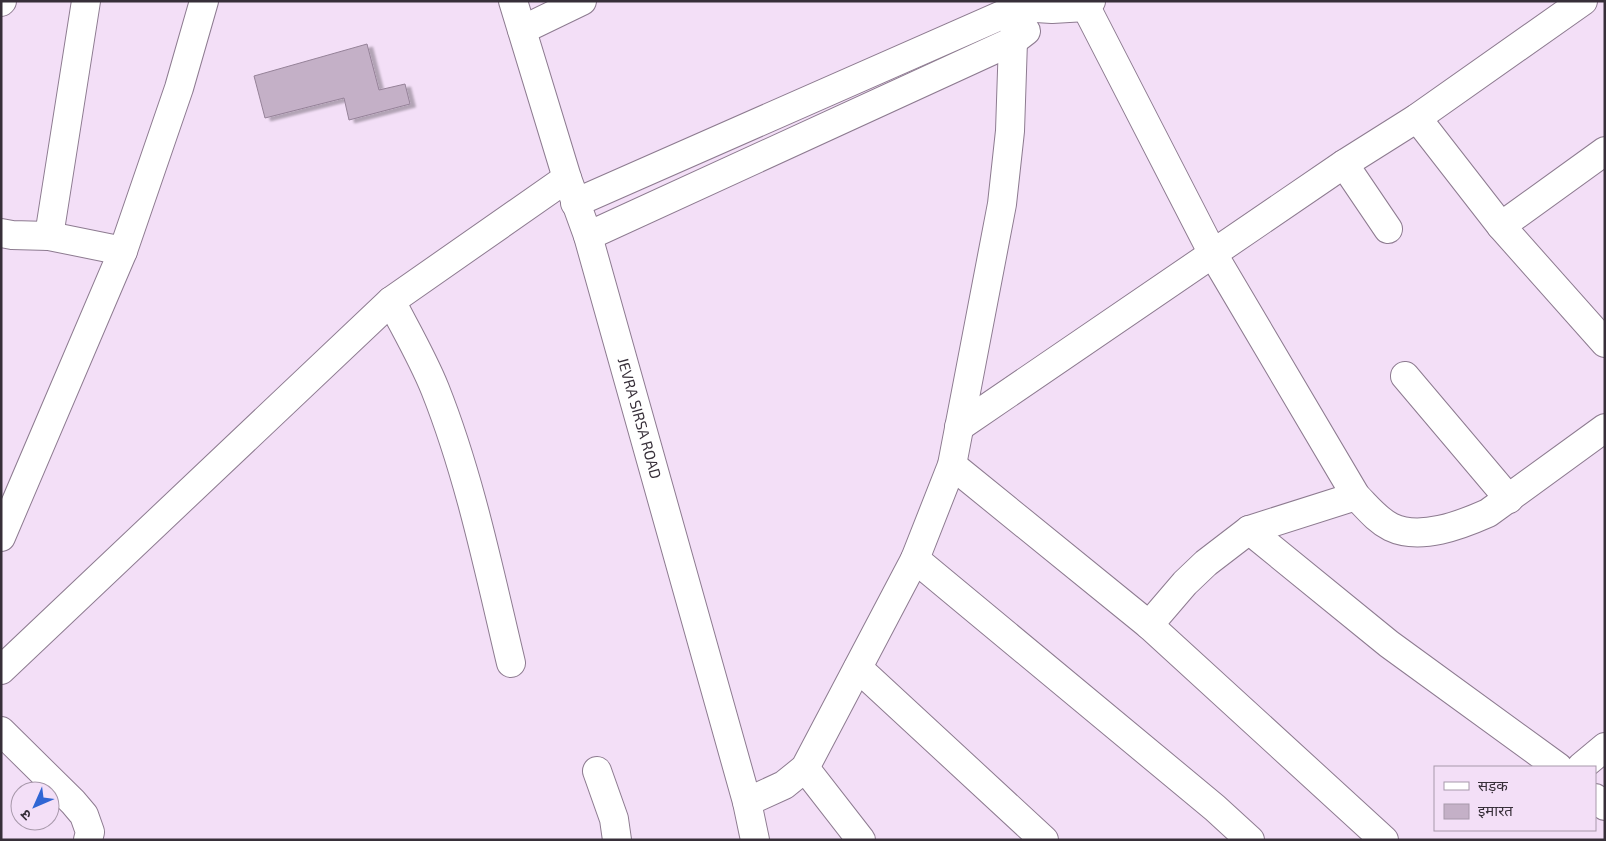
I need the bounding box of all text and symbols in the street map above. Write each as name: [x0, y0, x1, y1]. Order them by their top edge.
street label: JEVRA SIRSA ROAD: [615, 355, 666, 481]
legend: [1434, 766, 1596, 831]
text: सड़क: [1478, 776, 1508, 794]
north arrow: [10, 781, 60, 831]
text: इमारत: [1478, 801, 1513, 819]
text: उ: [16, 806, 34, 824]

